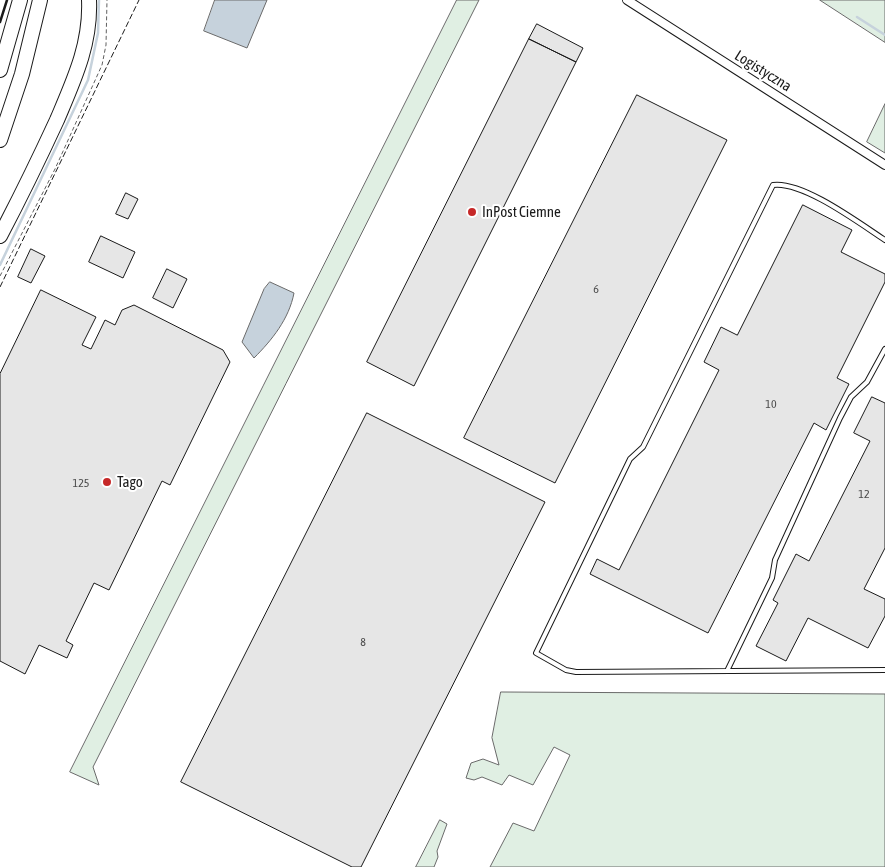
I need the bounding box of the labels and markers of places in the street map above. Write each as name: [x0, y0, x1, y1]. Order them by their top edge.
place label: InPost Ciemne: [482, 203, 561, 221]
marker: InPost Ciemne: [466, 206, 478, 218]
place label: Tago: [117, 473, 143, 491]
marker: Tago: [101, 476, 113, 488]

